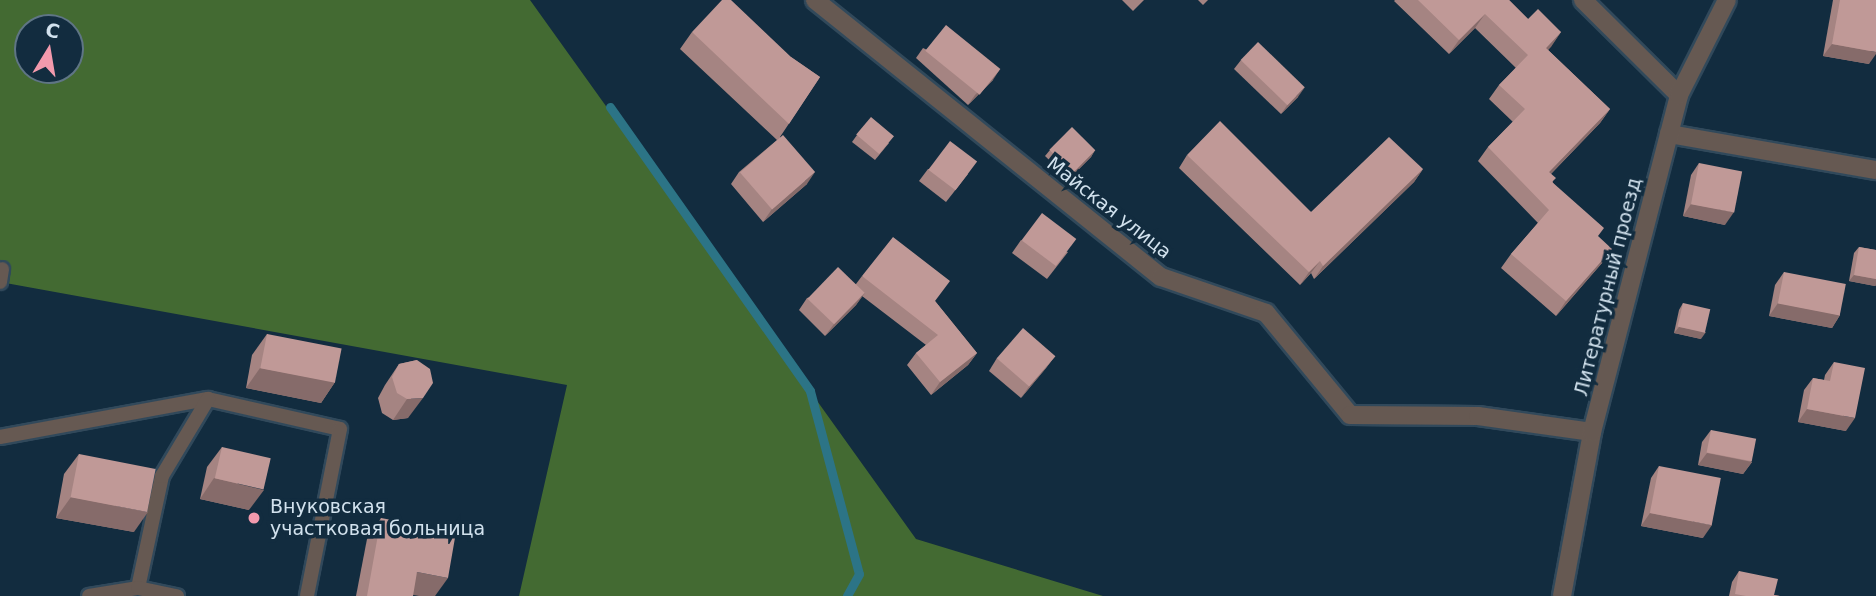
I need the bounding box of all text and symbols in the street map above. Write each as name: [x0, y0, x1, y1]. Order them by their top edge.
north arrow: [14, 14, 84, 84]
text: С: [44, 18, 62, 42]
street label: Майская улица: [1042, 152, 1176, 264]
street label: Литературный проезд: [1570, 175, 1646, 399]
place label: Внуковская участковая больница: [270, 496, 485, 540]
marker: Внуковская участковая больница: [244, 508, 264, 528]

